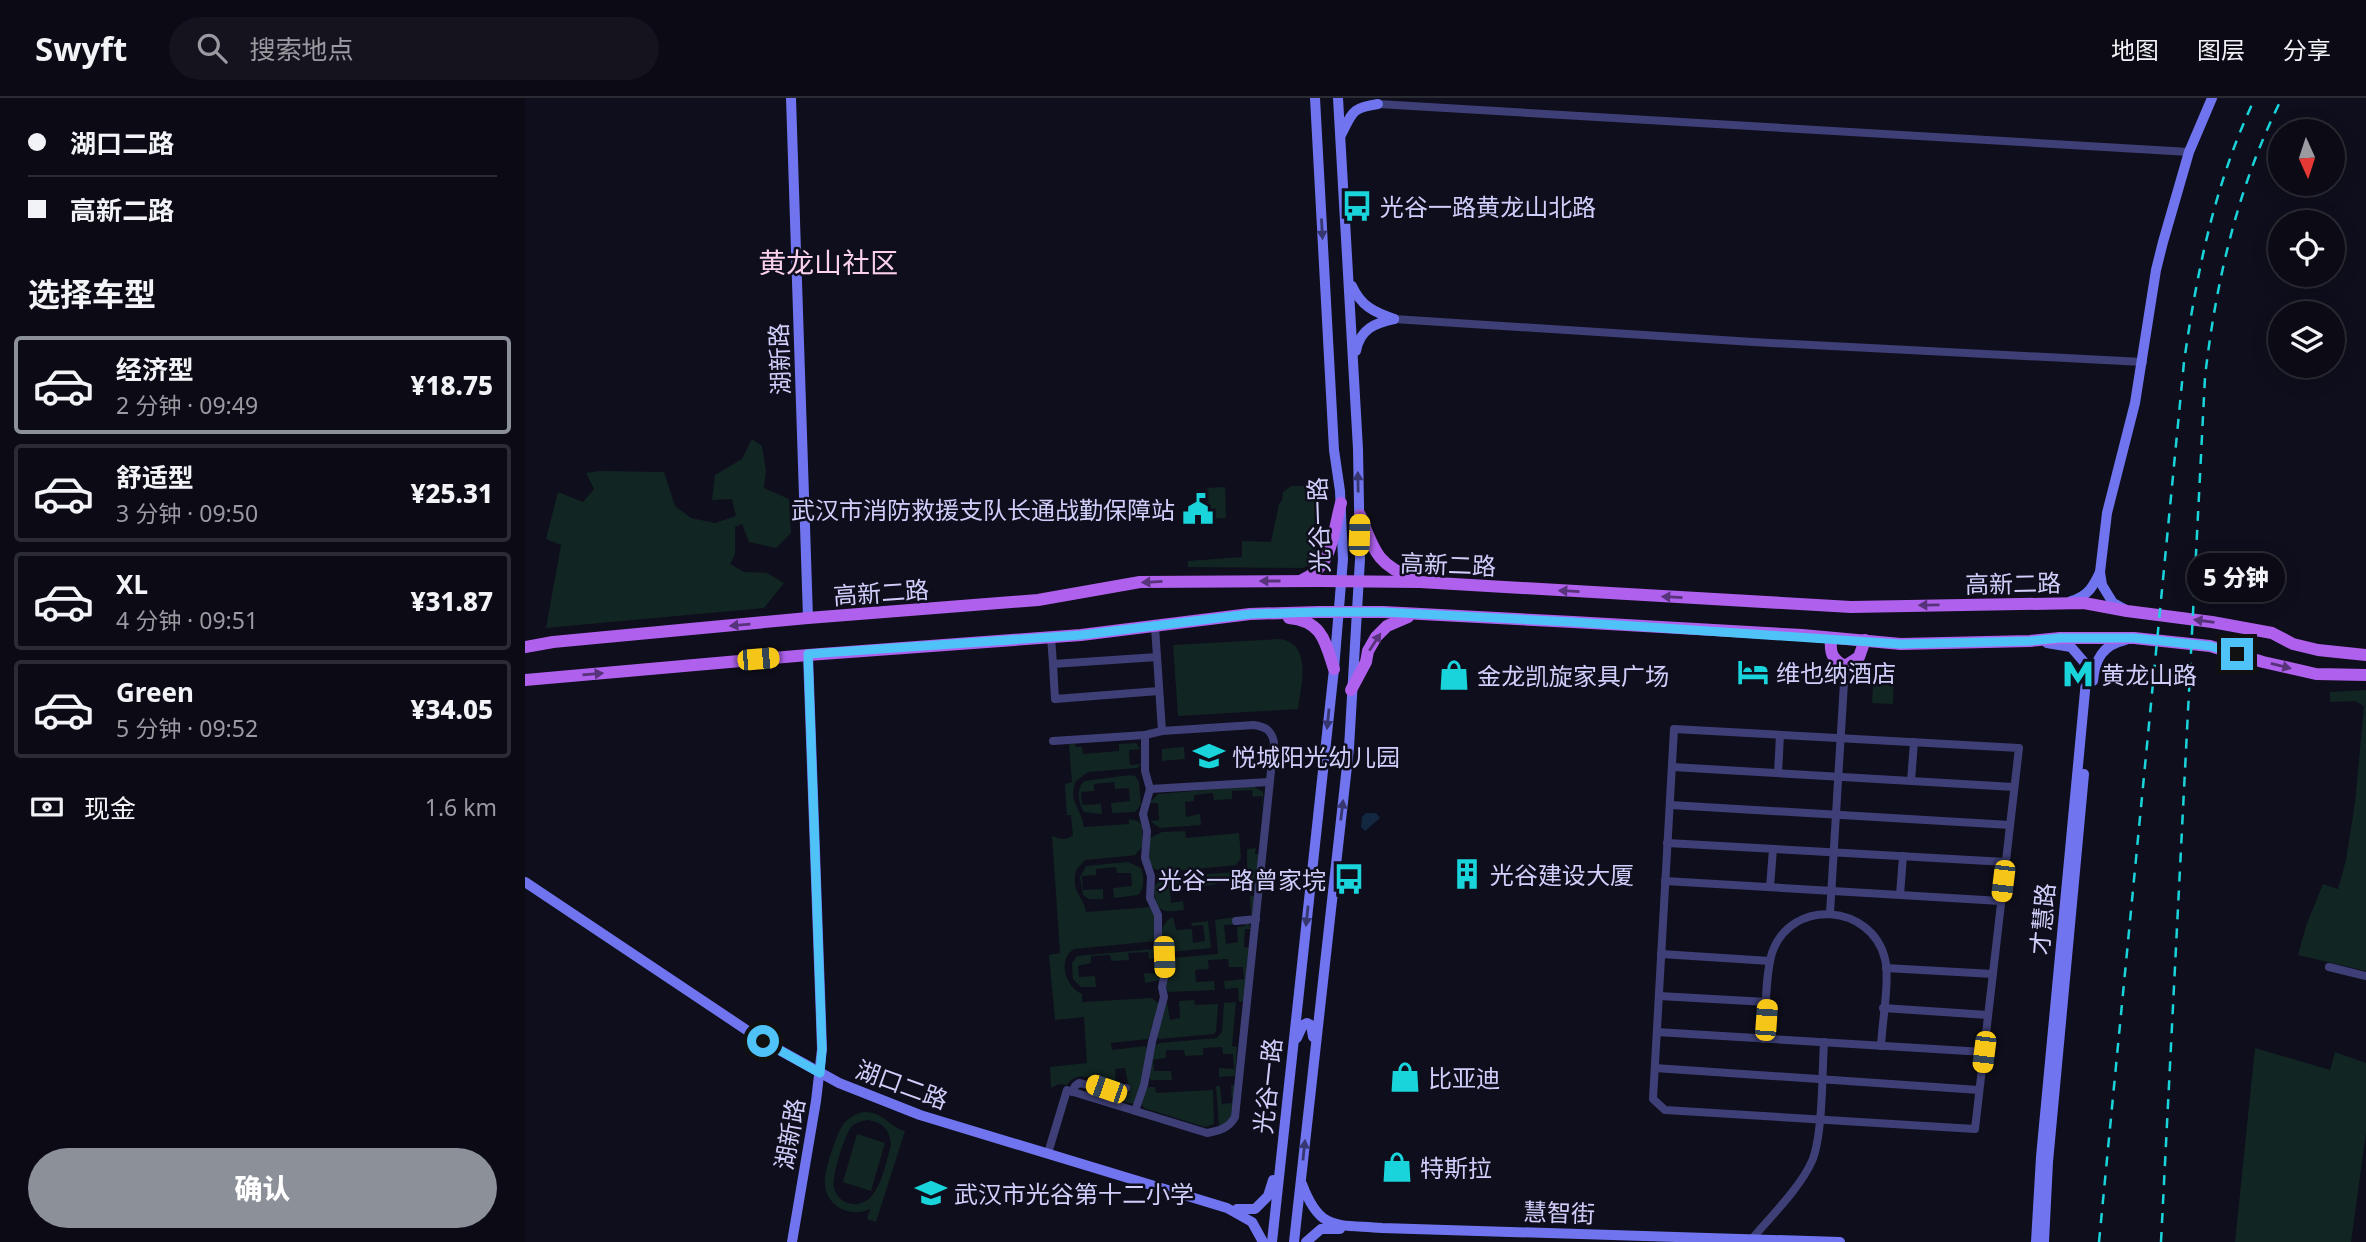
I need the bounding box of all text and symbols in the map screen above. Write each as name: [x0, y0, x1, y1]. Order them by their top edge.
search box: [169, 17, 659, 80]
text: Swyft: [35, 26, 127, 71]
icon: search: [193, 29, 231, 67]
text: 搜索地点: [249, 31, 353, 67]
text: 地图: [2111, 33, 2159, 66]
text: 图层: [2197, 33, 2245, 66]
text: 分享: [2283, 33, 2331, 66]
north arrow: [2268, 119, 2345, 196]
map controls: [2268, 119, 2345, 378]
text: 湖口二路: [70, 125, 174, 161]
bus stop icon: 光谷一路黄龙山北路: [1340, 189, 1374, 223]
place label: 光谷一路黄龙山北路: [1380, 190, 1596, 223]
text: 高新二路: [70, 192, 174, 228]
button: locate: [2268, 210, 2345, 287]
one-way arrow: [1317, 218, 1328, 240]
district label: 黄龙山社区: [758, 243, 898, 281]
text: 选择车型: [28, 272, 156, 315]
button: layers: [2268, 301, 2345, 378]
street label: 湖新路: [761, 322, 797, 396]
text: 经济型: [116, 351, 194, 387]
icon: car: [32, 354, 95, 417]
text: ¥18.75: [410, 367, 493, 403]
text: 2 分钟 · 09:49: [116, 389, 258, 421]
text: 舒适型: [116, 459, 194, 495]
icon: car: [32, 462, 95, 525]
one-way arrow: [1352, 471, 1364, 493]
text: ¥25.31: [410, 475, 493, 511]
street label: 光谷一路: [1300, 476, 1336, 574]
public building icon: 武汉市消防救援支队长通战勤保障站: [1181, 492, 1215, 526]
place label: 武汉市消防救援支队长通战勤保障站: [791, 493, 1175, 526]
text: 3 分钟 · 09:50: [116, 497, 258, 529]
car: [1348, 514, 1371, 556]
street label: 高新二路: [1399, 546, 1497, 582]
callout: 5 分钟: [2188, 552, 2286, 602]
text: 5 分钟: [2203, 561, 2269, 593]
text: XL: [116, 566, 148, 602]
street label: 高新二路: [1965, 566, 2061, 600]
icon: car: [32, 570, 95, 633]
street label: 高新二路: [832, 572, 930, 612]
one-way arrow: [1259, 575, 1281, 587]
one-way arrow: [1141, 576, 1163, 587]
text: ¥31.87: [410, 583, 493, 619]
one-way arrow: [1558, 585, 1580, 596]
one-way arrow: [1660, 591, 1682, 602]
one-way arrow: [1918, 599, 1940, 611]
text: 4 分钟 · 09:51: [116, 604, 258, 636]
one-way arrow: [2193, 615, 2215, 626]
one-way arrow: [729, 620, 751, 631]
one-way arrow: [1368, 632, 1381, 652]
route end: [2221, 638, 2253, 670]
car: [737, 647, 780, 671]
hotel icon: 维也纳酒店: [1736, 655, 1770, 689]
place label: 维也纳酒店: [1776, 656, 1896, 689]
metro station icon: 黄龙山路: [2061, 657, 2095, 691]
shop icon: 金龙凯旋家具广场: [1437, 658, 1471, 692]
place label: 黄龙山路: [2101, 658, 2197, 691]
place label: 金龙凯旋家具广场: [1477, 659, 1669, 692]
one-way arrow: [2270, 661, 2292, 672]
one-way arrow: [582, 668, 604, 679]
text: Green: [116, 674, 194, 710]
icon: car: [32, 678, 95, 741]
text: ¥34.05: [410, 691, 493, 727]
one-way arrow: [1323, 708, 1334, 730]
text: 5 分钟 · 09:52: [116, 712, 258, 744]
school or university icon: 悦城阳光幼儿园: [1192, 739, 1226, 773]
place label: 悦城阳光幼儿园: [1232, 740, 1400, 773]
icon: cash: [28, 788, 66, 826]
text: 现金: [84, 790, 136, 826]
text: 1.6 km: [425, 791, 497, 823]
one-way arrow: [1337, 799, 1348, 821]
building icon: 光谷建设大厦: [1450, 857, 1484, 891]
place label: 光谷建设大厦: [1490, 858, 1634, 891]
car: [1991, 859, 2016, 903]
bus stop icon: 光谷一路曾家垸: [1332, 862, 1366, 896]
place label: 光谷一路曾家垸: [1158, 863, 1326, 896]
street label: 才慧路: [2022, 882, 2062, 956]
one-way arrow: [1301, 905, 1312, 927]
car: [1153, 936, 1176, 978]
car: [1755, 998, 1778, 1042]
route start: [747, 1025, 779, 1057]
car: [1972, 1030, 1997, 1074]
street label: 光谷一路: [1246, 1037, 1288, 1135]
street label: 湖口二路: [851, 1052, 953, 1116]
shop icon: 比亚迪: [1388, 1060, 1422, 1094]
place label: 比亚迪: [1428, 1061, 1500, 1094]
car: [1083, 1072, 1130, 1106]
street label: 湖新路: [766, 1096, 812, 1172]
one-way arrow: [1299, 1139, 1310, 1161]
button: 确认: [28, 1148, 497, 1228]
shop icon: 特斯拉: [1380, 1150, 1414, 1184]
place label: 特斯拉: [1420, 1151, 1492, 1184]
school or university icon: 武汉市光谷第十二小学: [914, 1176, 948, 1210]
place label: 武汉市光谷第十二小学: [954, 1177, 1194, 1210]
street label: 慧智街: [1522, 1194, 1596, 1230]

